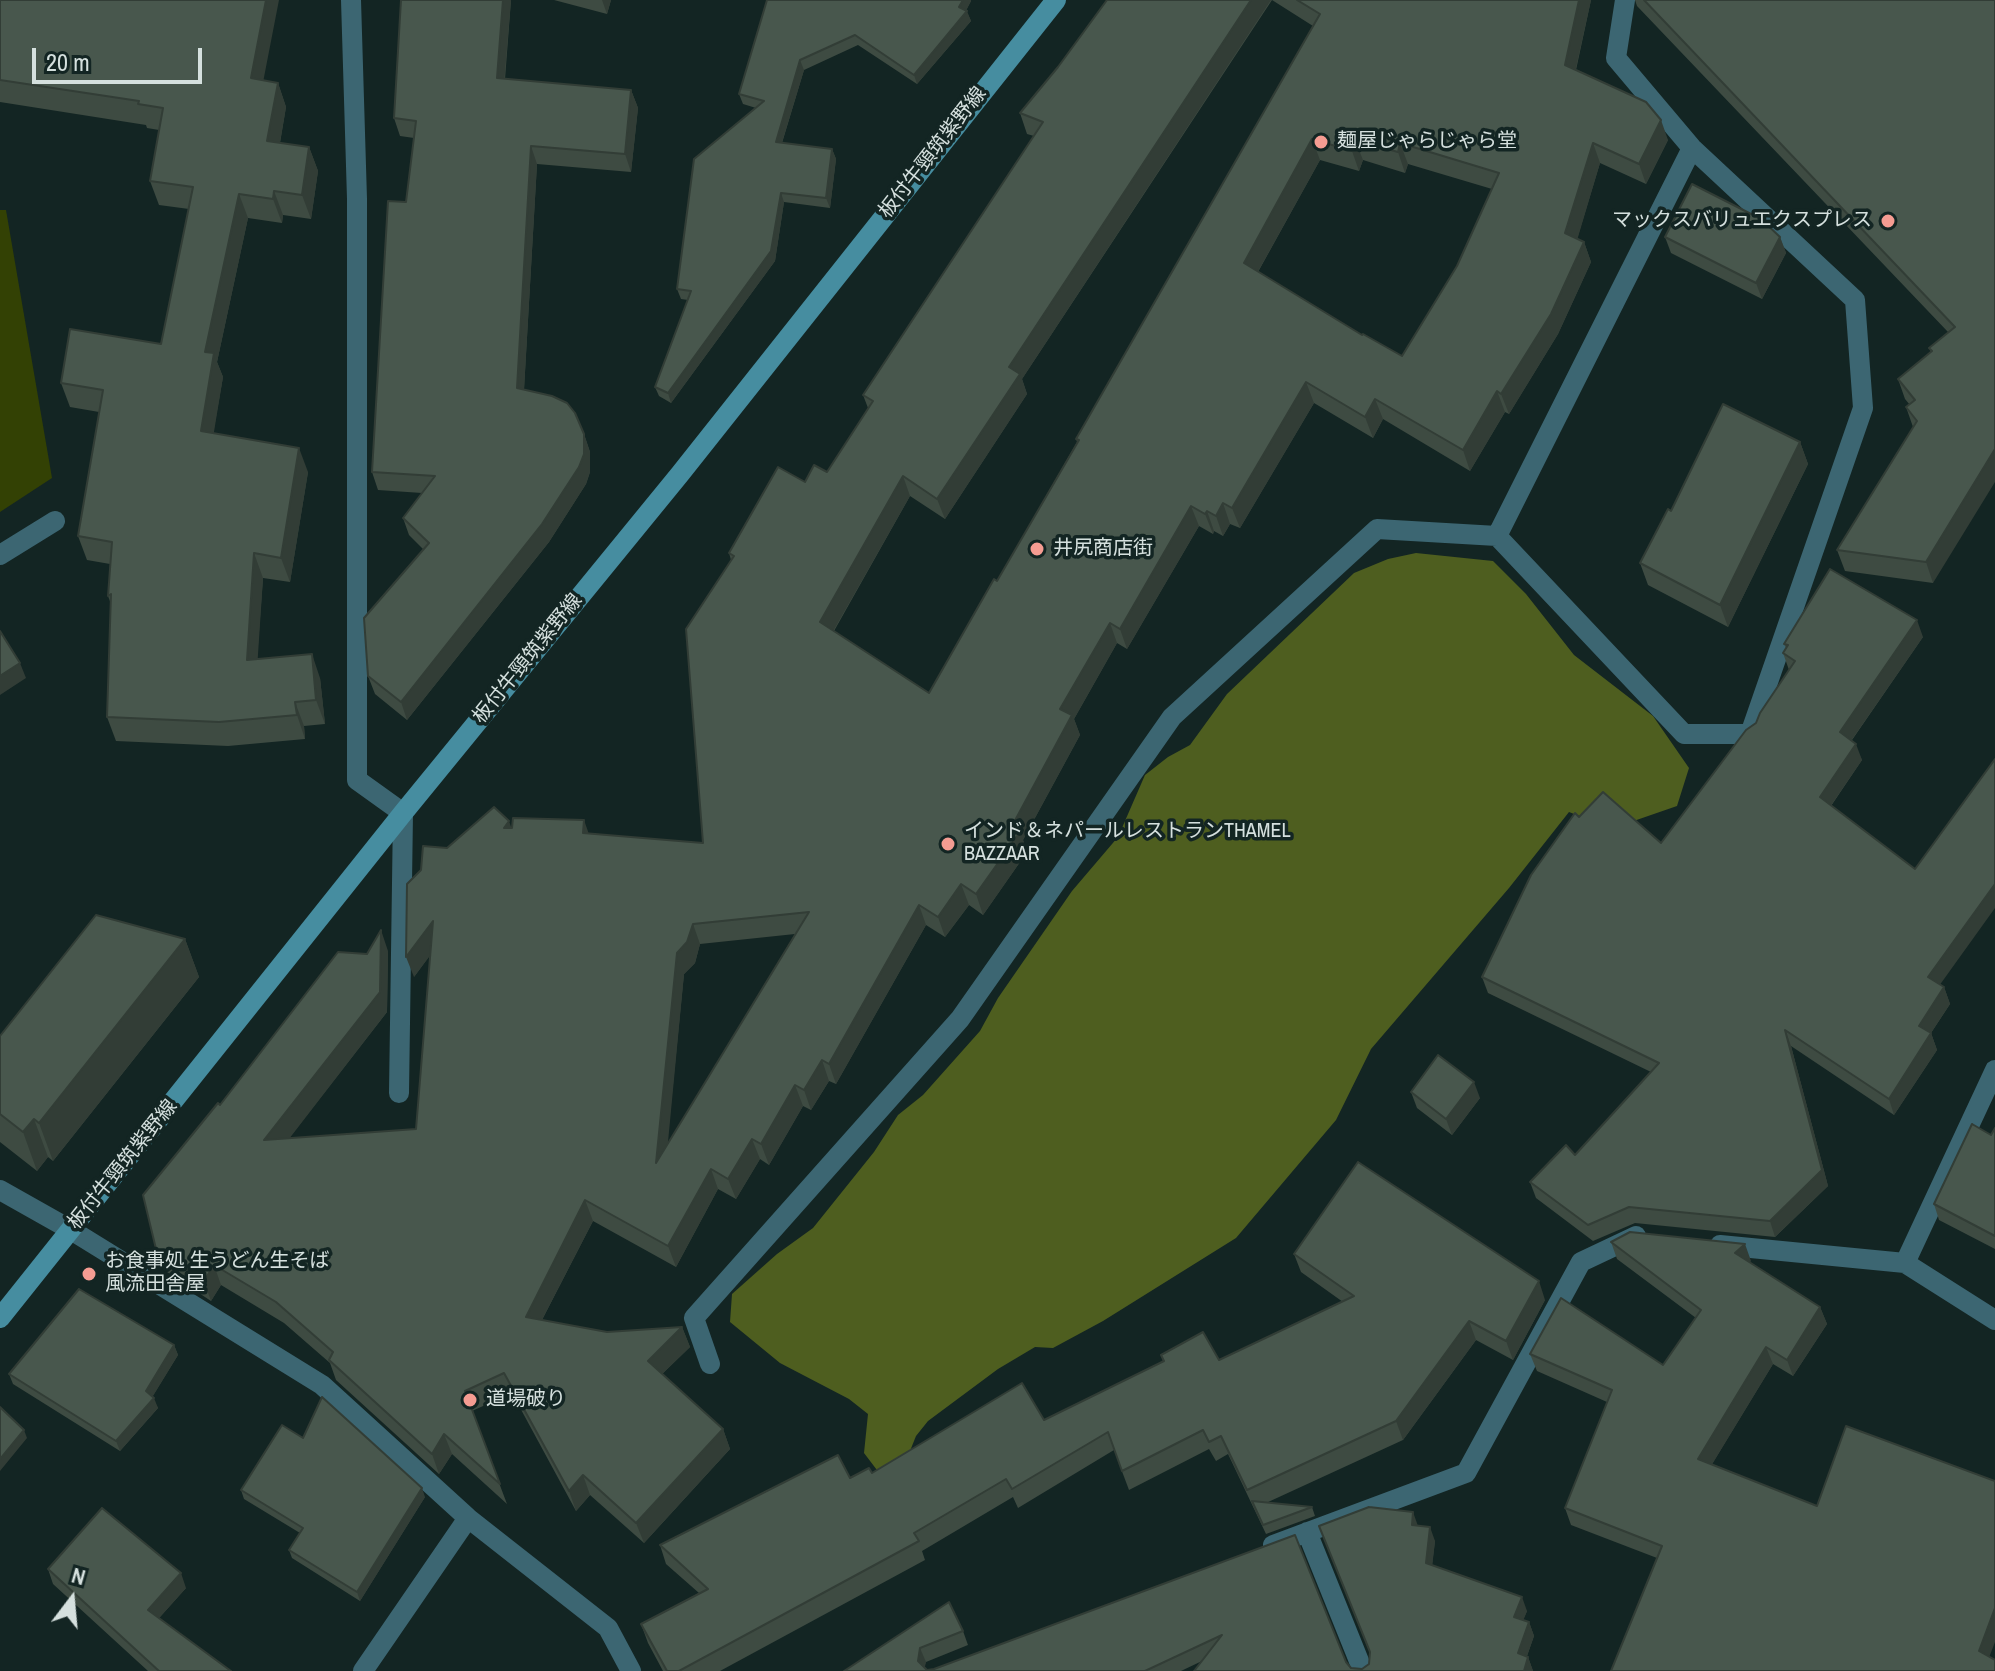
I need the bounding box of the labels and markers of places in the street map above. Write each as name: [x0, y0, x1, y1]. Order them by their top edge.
place label: 麺屋じゃらじゃら堂: [1337, 130, 1517, 154]
marker: 麺屋じゃらじゃら堂: [1312, 133, 1330, 151]
place label: マックスバリュエクスプレス: [1612, 209, 1872, 233]
marker: マックスバリュエクスプレス: [1879, 212, 1897, 230]
place label: 井尻商店街: [1053, 537, 1153, 561]
marker: 井尻商店街: [1028, 540, 1046, 558]
place label: インド＆ネパールレストランTHAMEL BAZZAAR: [964, 820, 1291, 867]
marker: インド＆ネパールレストランTHAMEL BAZZAAR: [939, 835, 957, 853]
place label: お食事処 生うどん生そば 風流田舎屋: [105, 1250, 330, 1297]
marker: お食事処 生うどん生そば 風流田舎屋: [80, 1265, 98, 1283]
place label: 道場破り: [486, 1388, 566, 1412]
marker: 道場破り: [461, 1391, 479, 1409]

